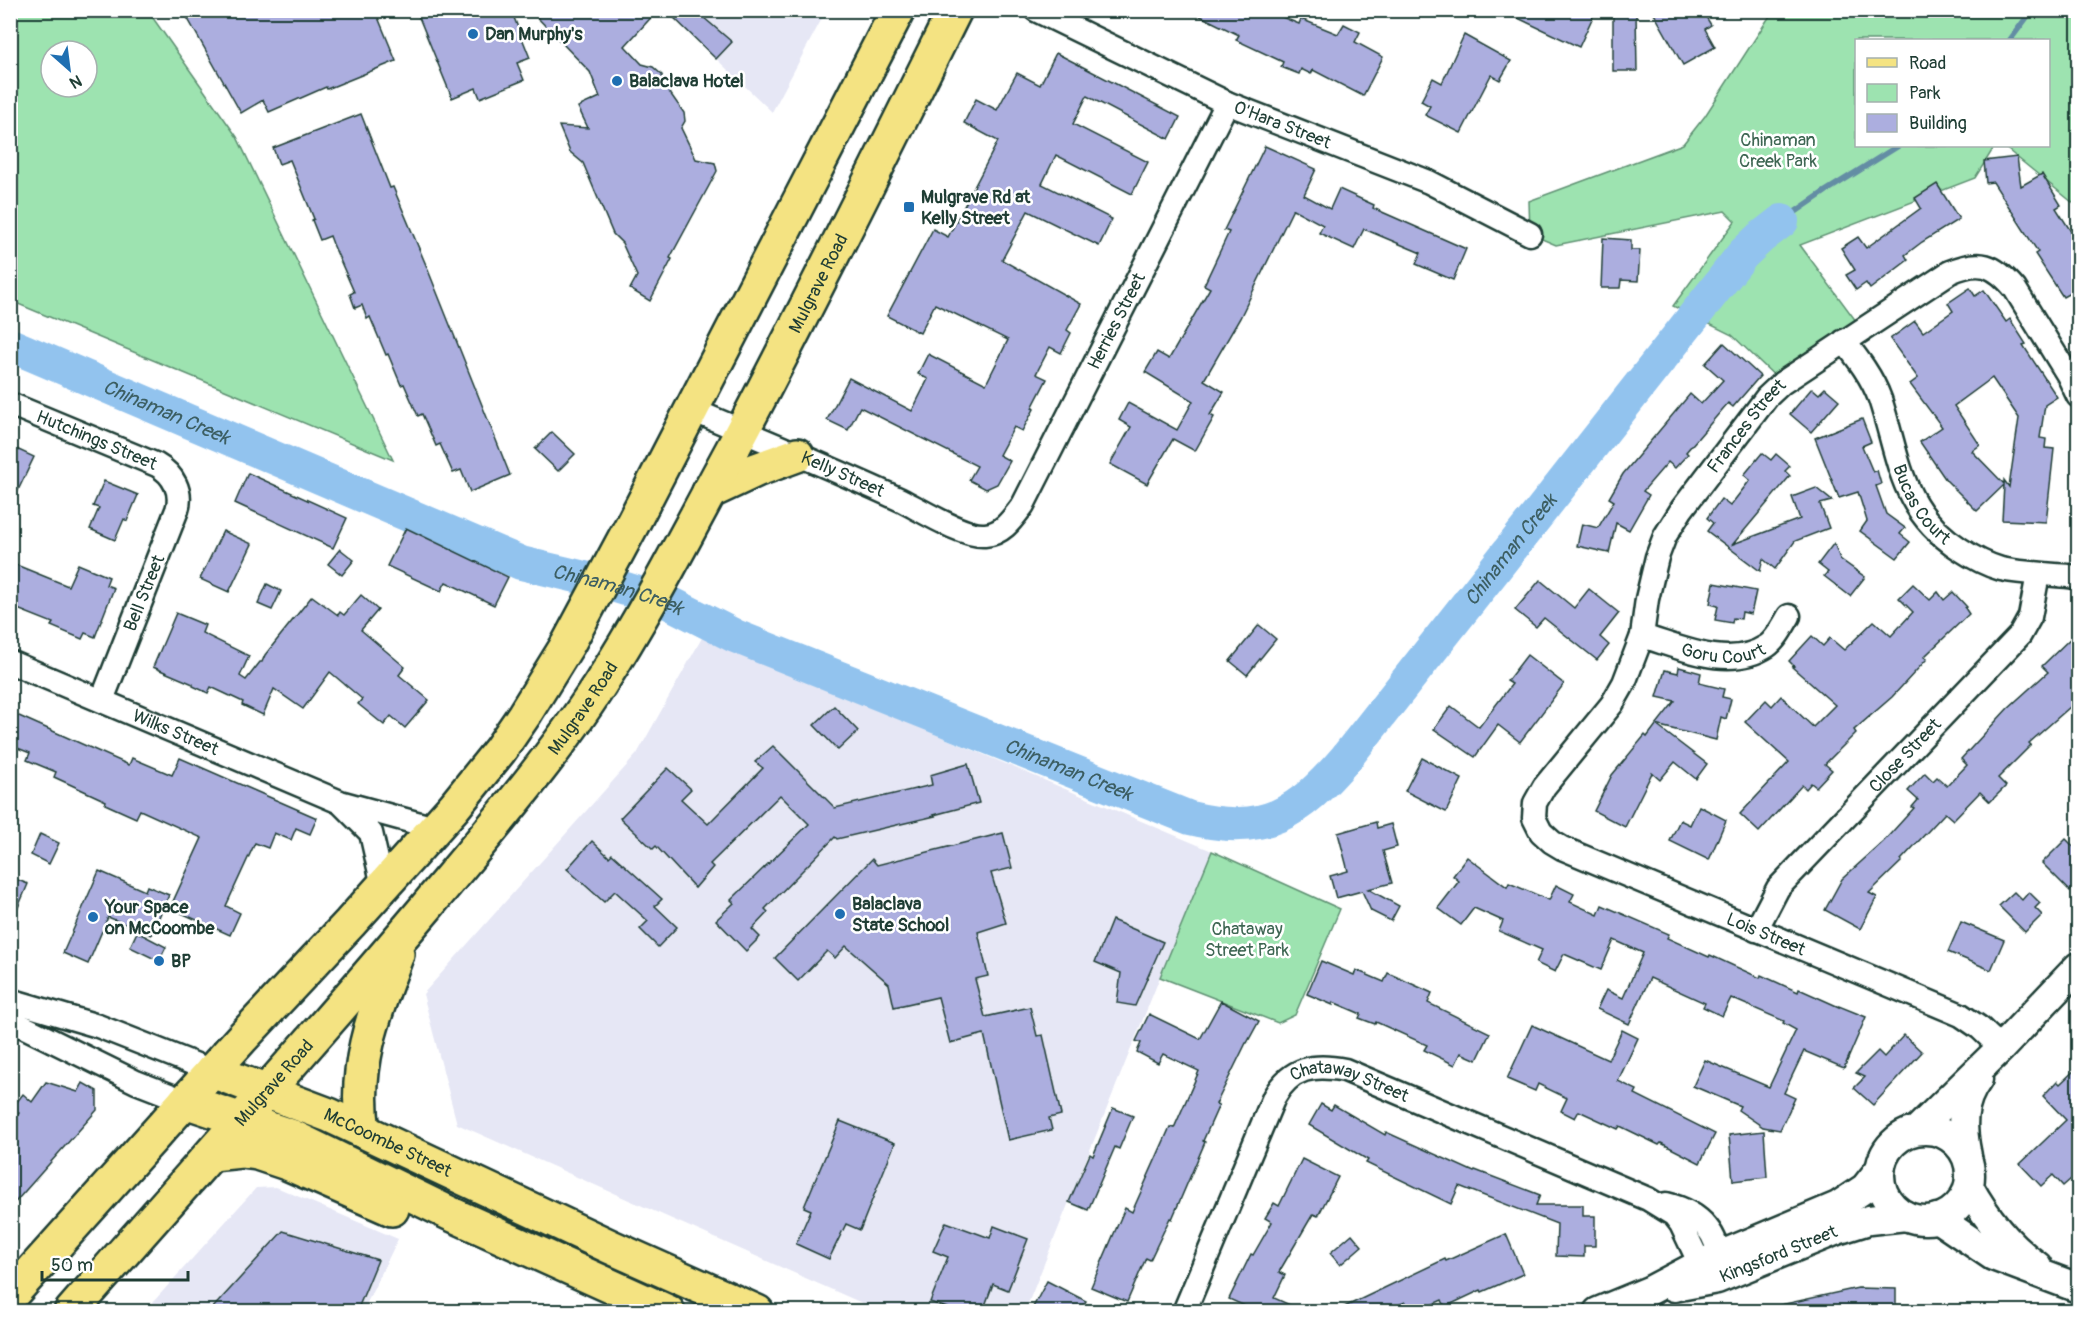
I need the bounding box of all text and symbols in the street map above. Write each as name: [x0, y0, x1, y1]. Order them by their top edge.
place label: Dan Murphy's: [485, 23, 583, 46]
marker: Dan Murphy's: [466, 27, 480, 41]
north arrow: [39, 39, 99, 99]
legend: [1855, 39, 2050, 147]
text: Road: [1909, 52, 1946, 75]
text: N: [66, 70, 85, 93]
place label: Balaclava Hotel: [629, 70, 744, 93]
marker: Balaclava Hotel: [610, 74, 624, 88]
text: Park: [1909, 82, 1941, 105]
street label: O'Hara Street: [1230, 96, 1335, 155]
text: Building: [1909, 112, 1967, 135]
park label: Chinaman Creek Park: [1739, 129, 1817, 173]
place label: Mulgrave Rd at Kelly Street: [921, 186, 1031, 230]
marker: Mulgrave Rd at Kelly Street: [902, 200, 916, 214]
street label: Mulgrave Road: [784, 230, 854, 337]
street label: Herries Street: [1083, 268, 1151, 373]
water label: Chinaman Creek: [99, 374, 235, 451]
street label: Frances Street: [1702, 374, 1792, 478]
street label: Hutchings Street: [33, 405, 161, 476]
street label: Kelly Street: [797, 446, 889, 503]
street label: Bucas Court: [1887, 461, 1956, 550]
water label: Chinaman Creek: [1459, 488, 1563, 611]
street label: Bell Street: [119, 551, 170, 635]
water label: Chinaman Creek: [550, 559, 689, 622]
street label: Goru Court: [1678, 638, 1770, 669]
street label: Mulgrave Road: [543, 658, 623, 760]
street label: Wilks Street: [129, 704, 223, 761]
street label: Close Street: [1864, 713, 1947, 798]
water label: Chinaman Creek: [1001, 733, 1137, 807]
place label: Balaclava State School: [852, 893, 949, 937]
place label: Your Space on McCoombe: [104, 896, 215, 940]
marker: Balaclava State School: [833, 907, 847, 921]
street label: Lois Street: [1723, 908, 1810, 962]
marker: Your Space on McCoombe: [86, 910, 100, 924]
park label: Chataway Street Park: [1205, 918, 1290, 962]
place label: BP: [171, 950, 191, 973]
marker: BP: [152, 954, 166, 968]
street label: Mulgrave Road: [230, 1035, 319, 1131]
street label: Chataway Street: [1286, 1056, 1413, 1108]
street label: McCoombe Street: [320, 1103, 456, 1183]
street label: Kingsford Street: [1716, 1220, 1841, 1289]
scale bar: [42, 1244, 188, 1282]
text: 50 m: [51, 1254, 93, 1277]

